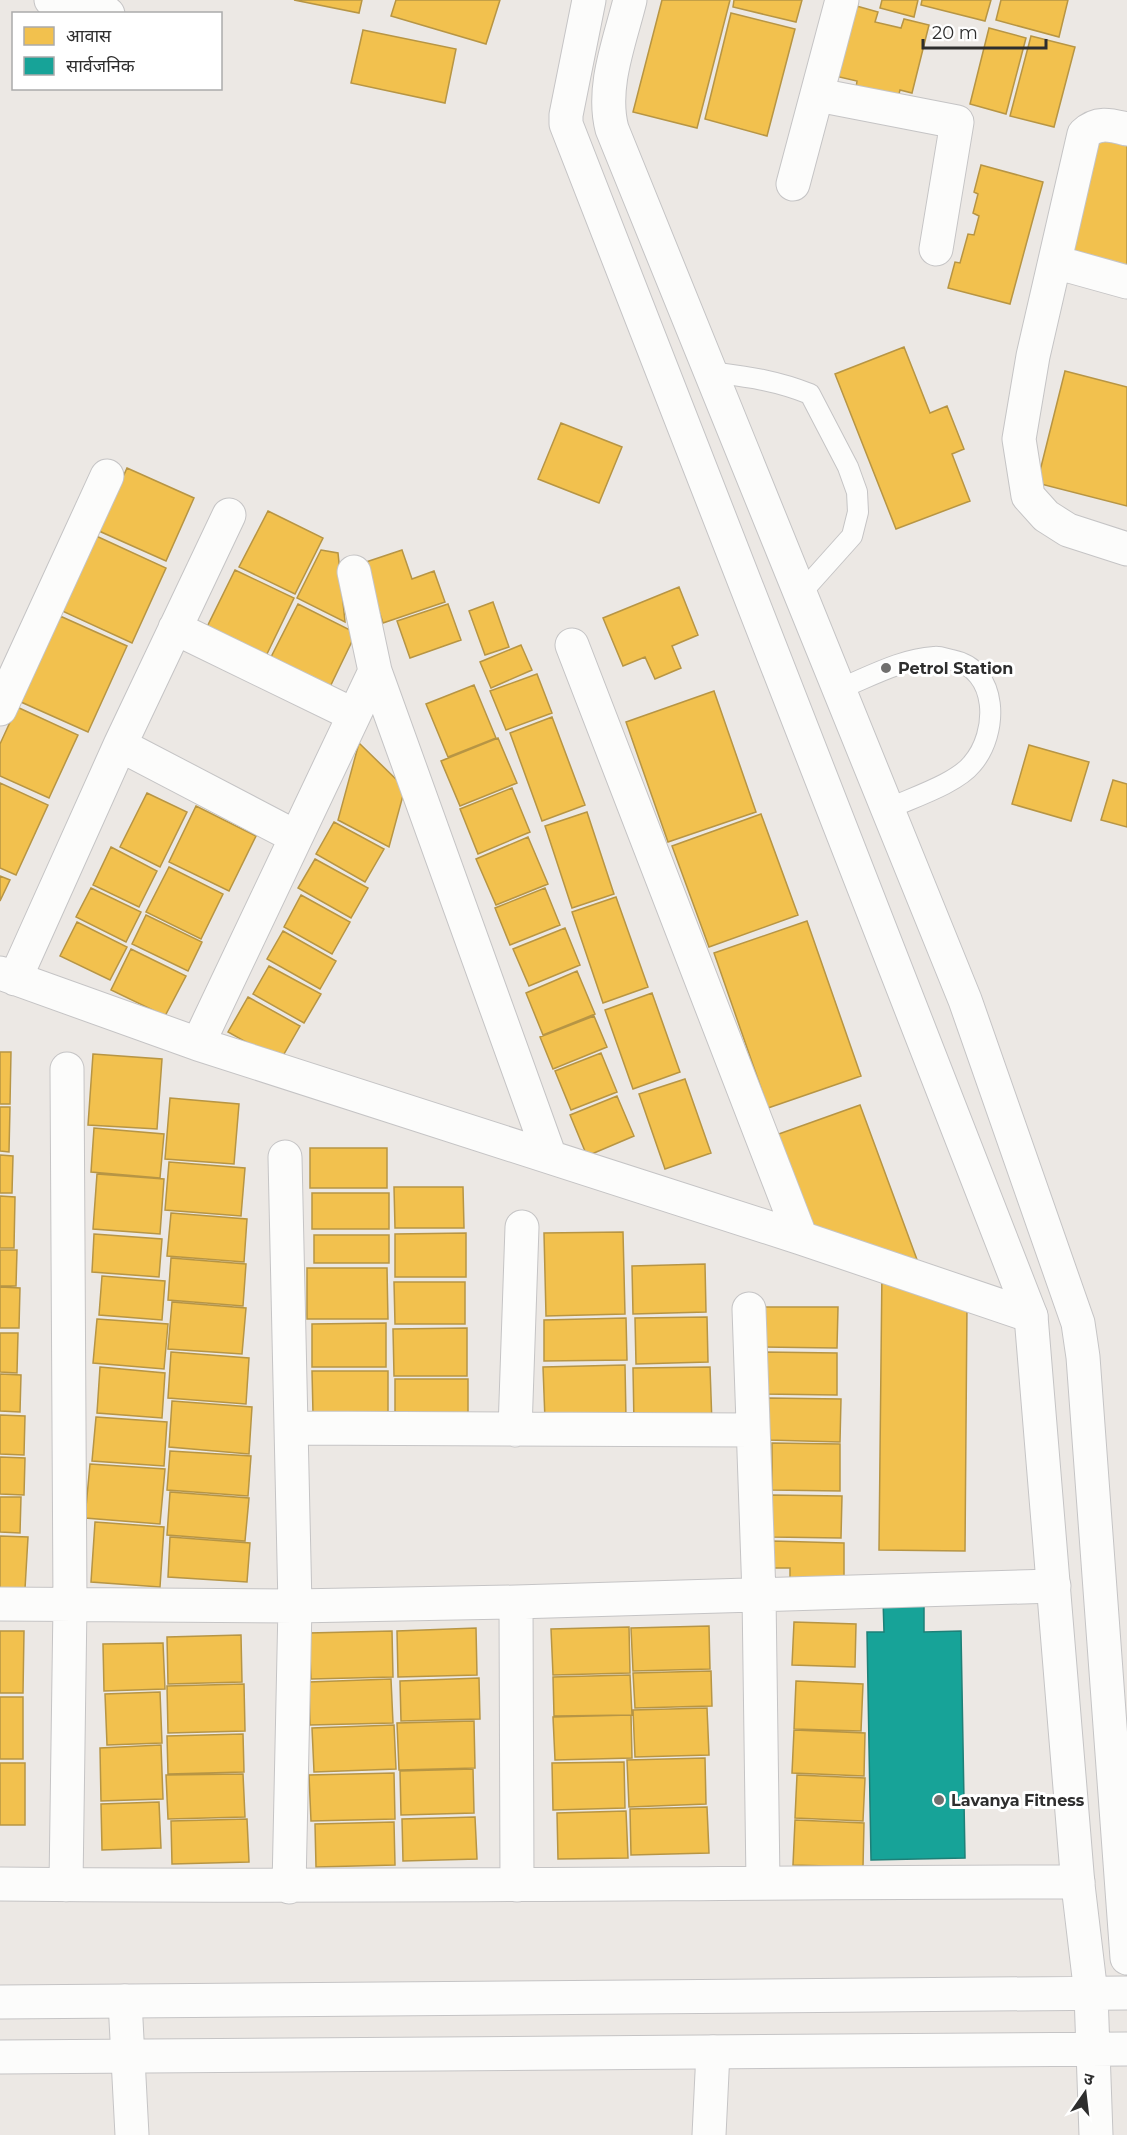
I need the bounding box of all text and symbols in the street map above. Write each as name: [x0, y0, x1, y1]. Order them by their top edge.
legend: [12, 12, 222, 90]
scale bar: [923, 12, 1046, 50]
text: 20 m: [932, 22, 978, 44]
text: आवास: [66, 25, 112, 47]
text: सार्वजनिक: [66, 55, 136, 77]
place label: Petrol Station: [898, 659, 1013, 678]
marker: Petrol Station: [879, 661, 893, 675]
place label: Lavanya Fitness: [951, 1791, 1085, 1810]
marker: Lavanya Fitness: [932, 1793, 946, 1807]
north arrow: [1055, 2063, 1115, 2123]
text: उ: [1082, 2069, 1096, 2089]

